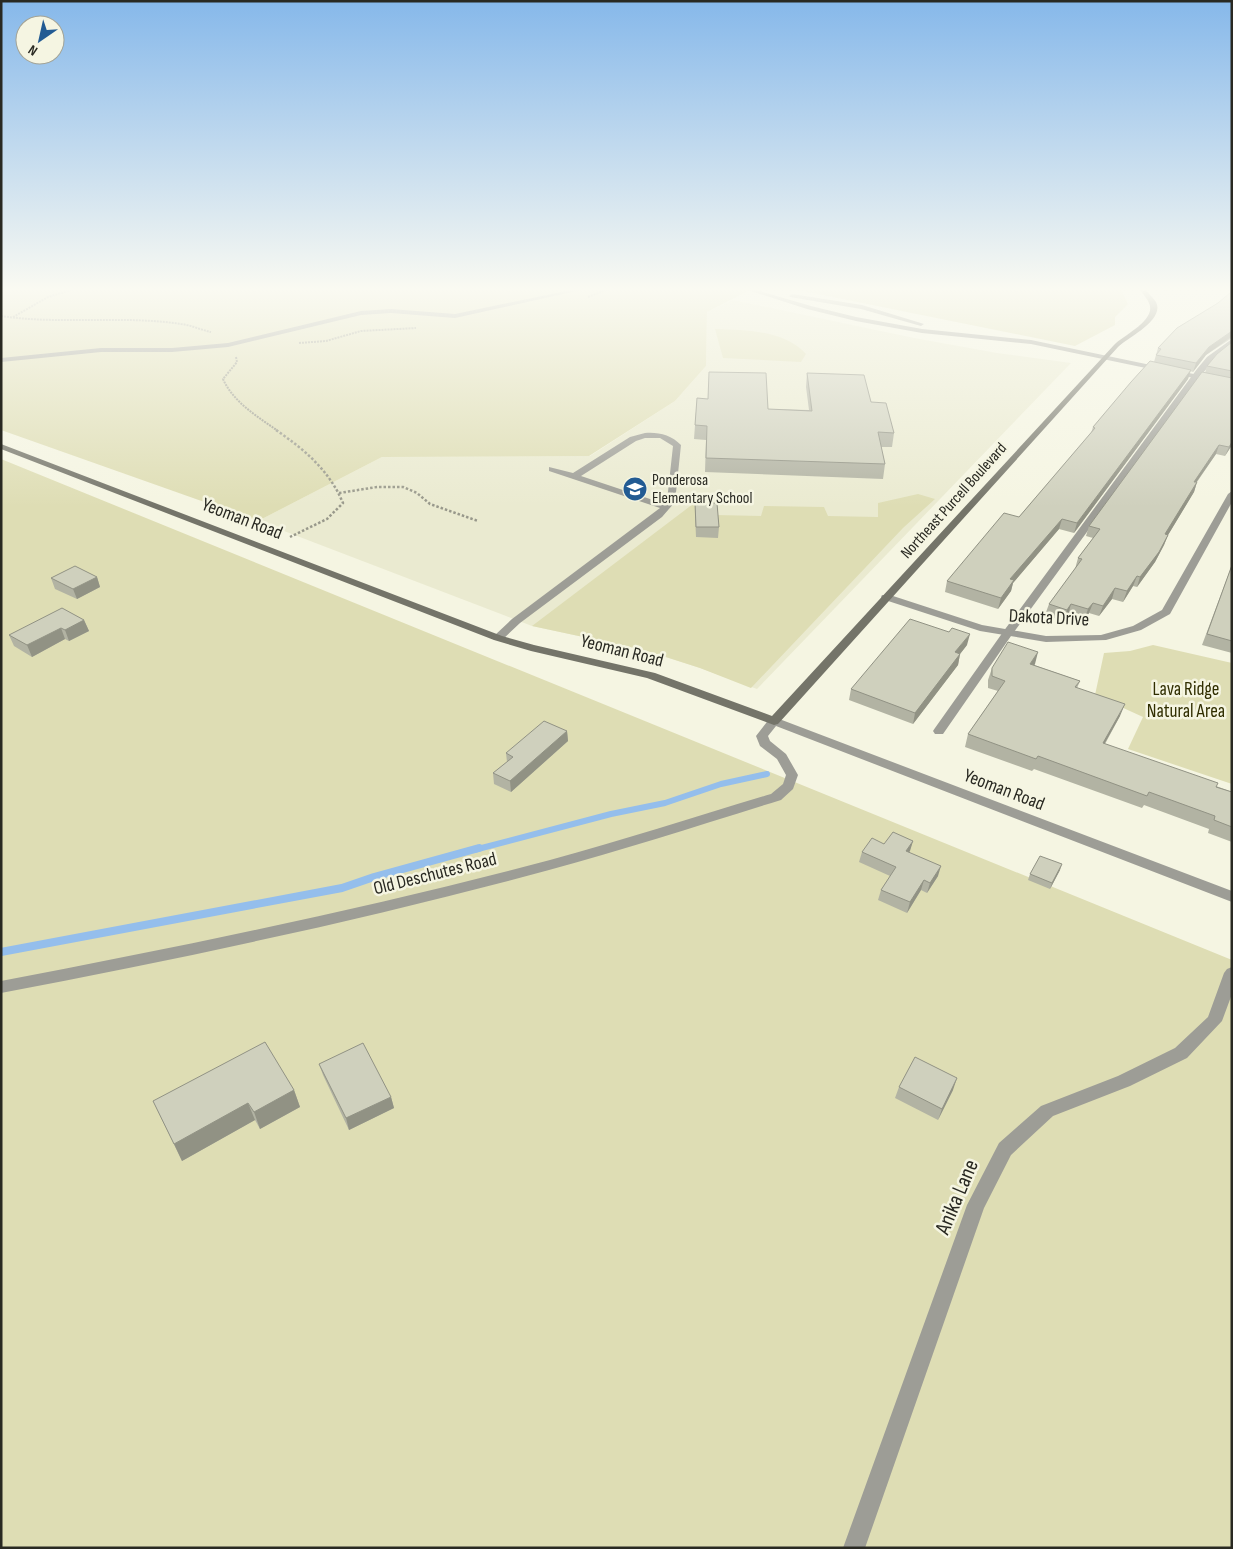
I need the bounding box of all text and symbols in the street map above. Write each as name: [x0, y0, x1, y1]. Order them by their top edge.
north arrow: [15, 15, 65, 65]
text: N: [25, 41, 41, 60]
street label: Northeast Purcell Boulevard: [897, 439, 1011, 563]
place label: Ponderosa Elementary School: [652, 471, 752, 508]
school or university icon: Ponderosa Elementary School: [622, 476, 648, 502]
street label: Yeoman Road: [198, 493, 286, 545]
street label: Dakota Drive: [1008, 604, 1090, 632]
street label: Yeoman Road: [578, 630, 666, 672]
park label: Lava Ridge Natural Area: [1147, 678, 1225, 723]
street label: Yeoman Road: [960, 764, 1048, 816]
street label: Old Deschutes Road: [371, 848, 499, 900]
street label: Anika Lane: [929, 1156, 985, 1239]

